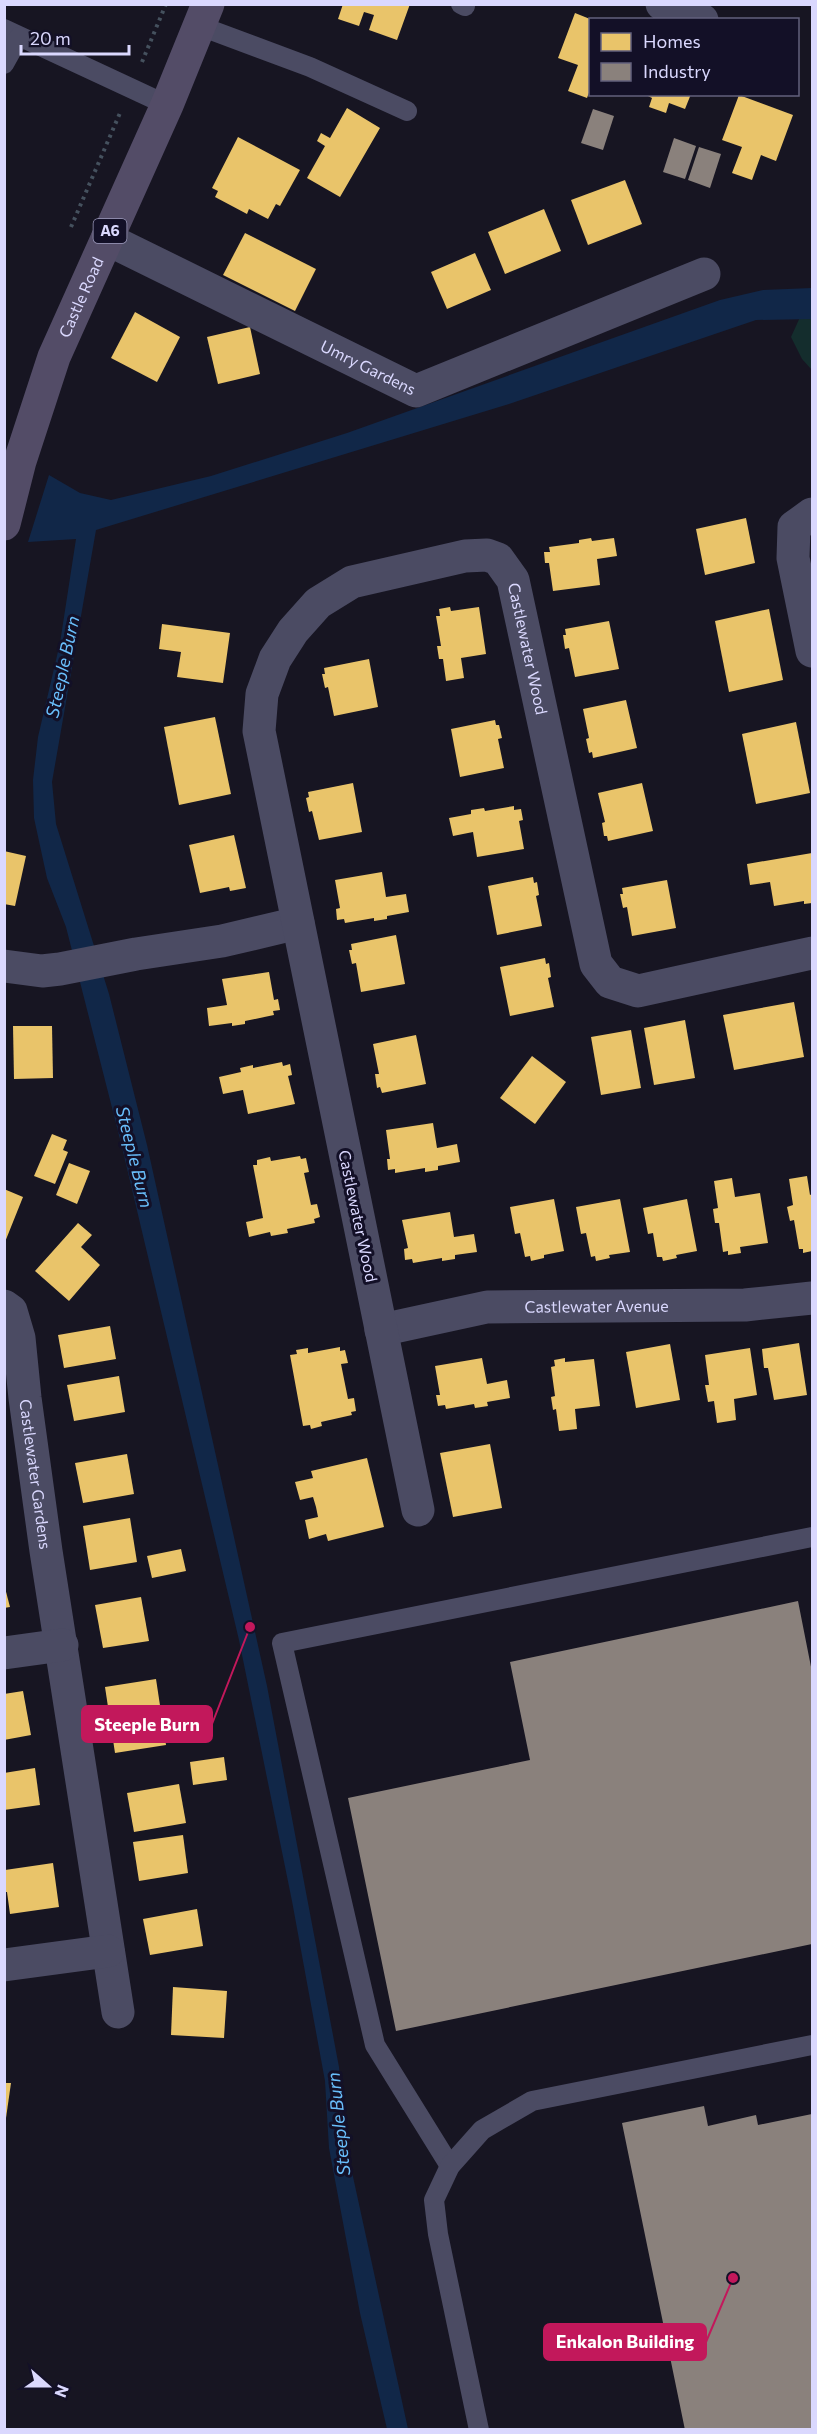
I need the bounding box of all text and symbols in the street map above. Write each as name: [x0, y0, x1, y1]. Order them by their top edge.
scale bar: [21, 18, 129, 56]
legend: [589, 18, 799, 96]
text: 20 m: [30, 27, 71, 49]
text: Homes: [643, 30, 701, 52]
text: Industry: [643, 60, 711, 82]
road number: A6: [94, 219, 126, 243]
street label: Castle Road: [54, 254, 107, 340]
street label: Umry Gardens: [318, 336, 419, 398]
street label: Castlewater Wood: [505, 581, 552, 716]
water label: Steeple Burn: [40, 614, 84, 720]
water label: Steeple Burn: [112, 1104, 158, 1210]
street label: Castlewater Wood: [335, 1148, 382, 1284]
street label: Castlewater Avenue: [524, 1296, 669, 1316]
street label: Castlewater Gardens: [16, 1398, 56, 1550]
callout: Steeple Burn: [82, 1706, 212, 1742]
text: Steeple Burn: [94, 1713, 200, 1735]
water label: Steeple Burn: [322, 2071, 354, 2177]
callout: Enkalon Building: [544, 2324, 706, 2360]
text: Enkalon Building: [556, 2330, 694, 2352]
north arrow: [18, 2356, 78, 2416]
text: N: [51, 2383, 73, 2401]

